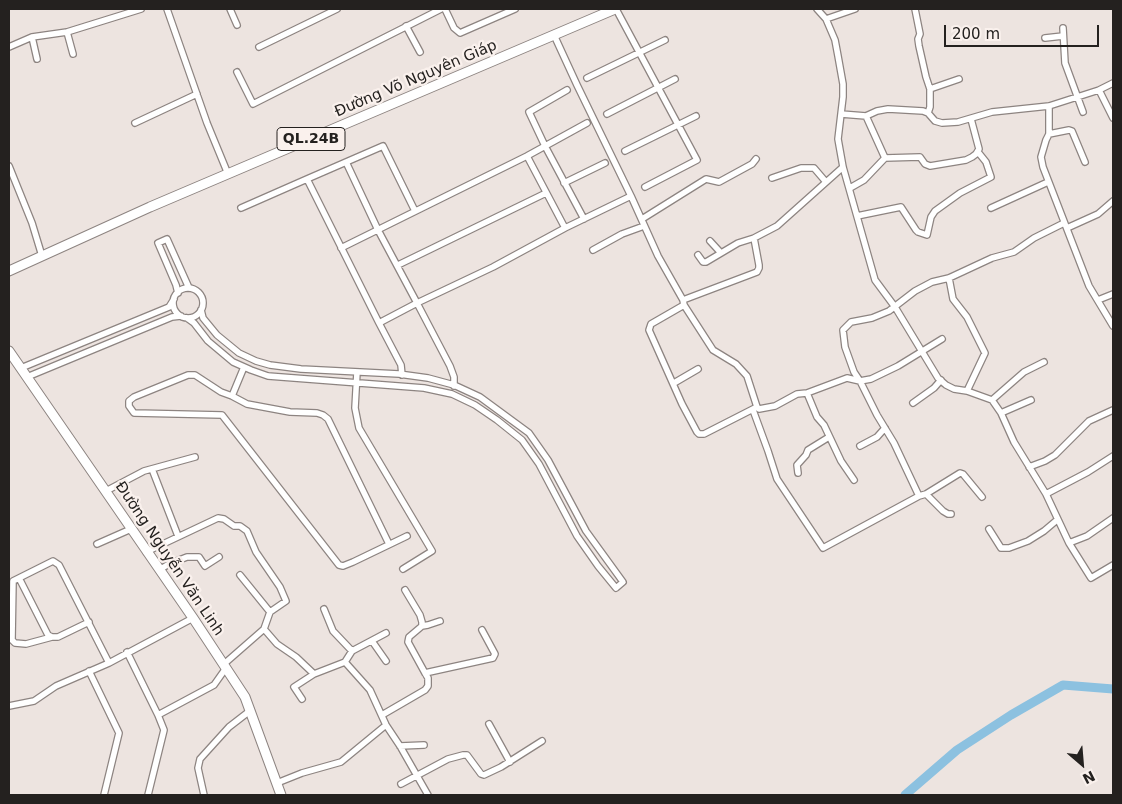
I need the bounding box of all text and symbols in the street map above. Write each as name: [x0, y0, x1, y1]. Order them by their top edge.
scale bar: [947, 15, 1102, 47]
text: 200 m: [952, 25, 1000, 43]
street label: Đường Võ Nguyên Giáp: [332, 37, 500, 121]
road number: QL.24B: [277, 128, 345, 150]
street label: Đường Nguyễn Văn Linh: [111, 479, 227, 639]
north arrow: [1057, 739, 1107, 789]
text: N: [1080, 768, 1098, 787]

